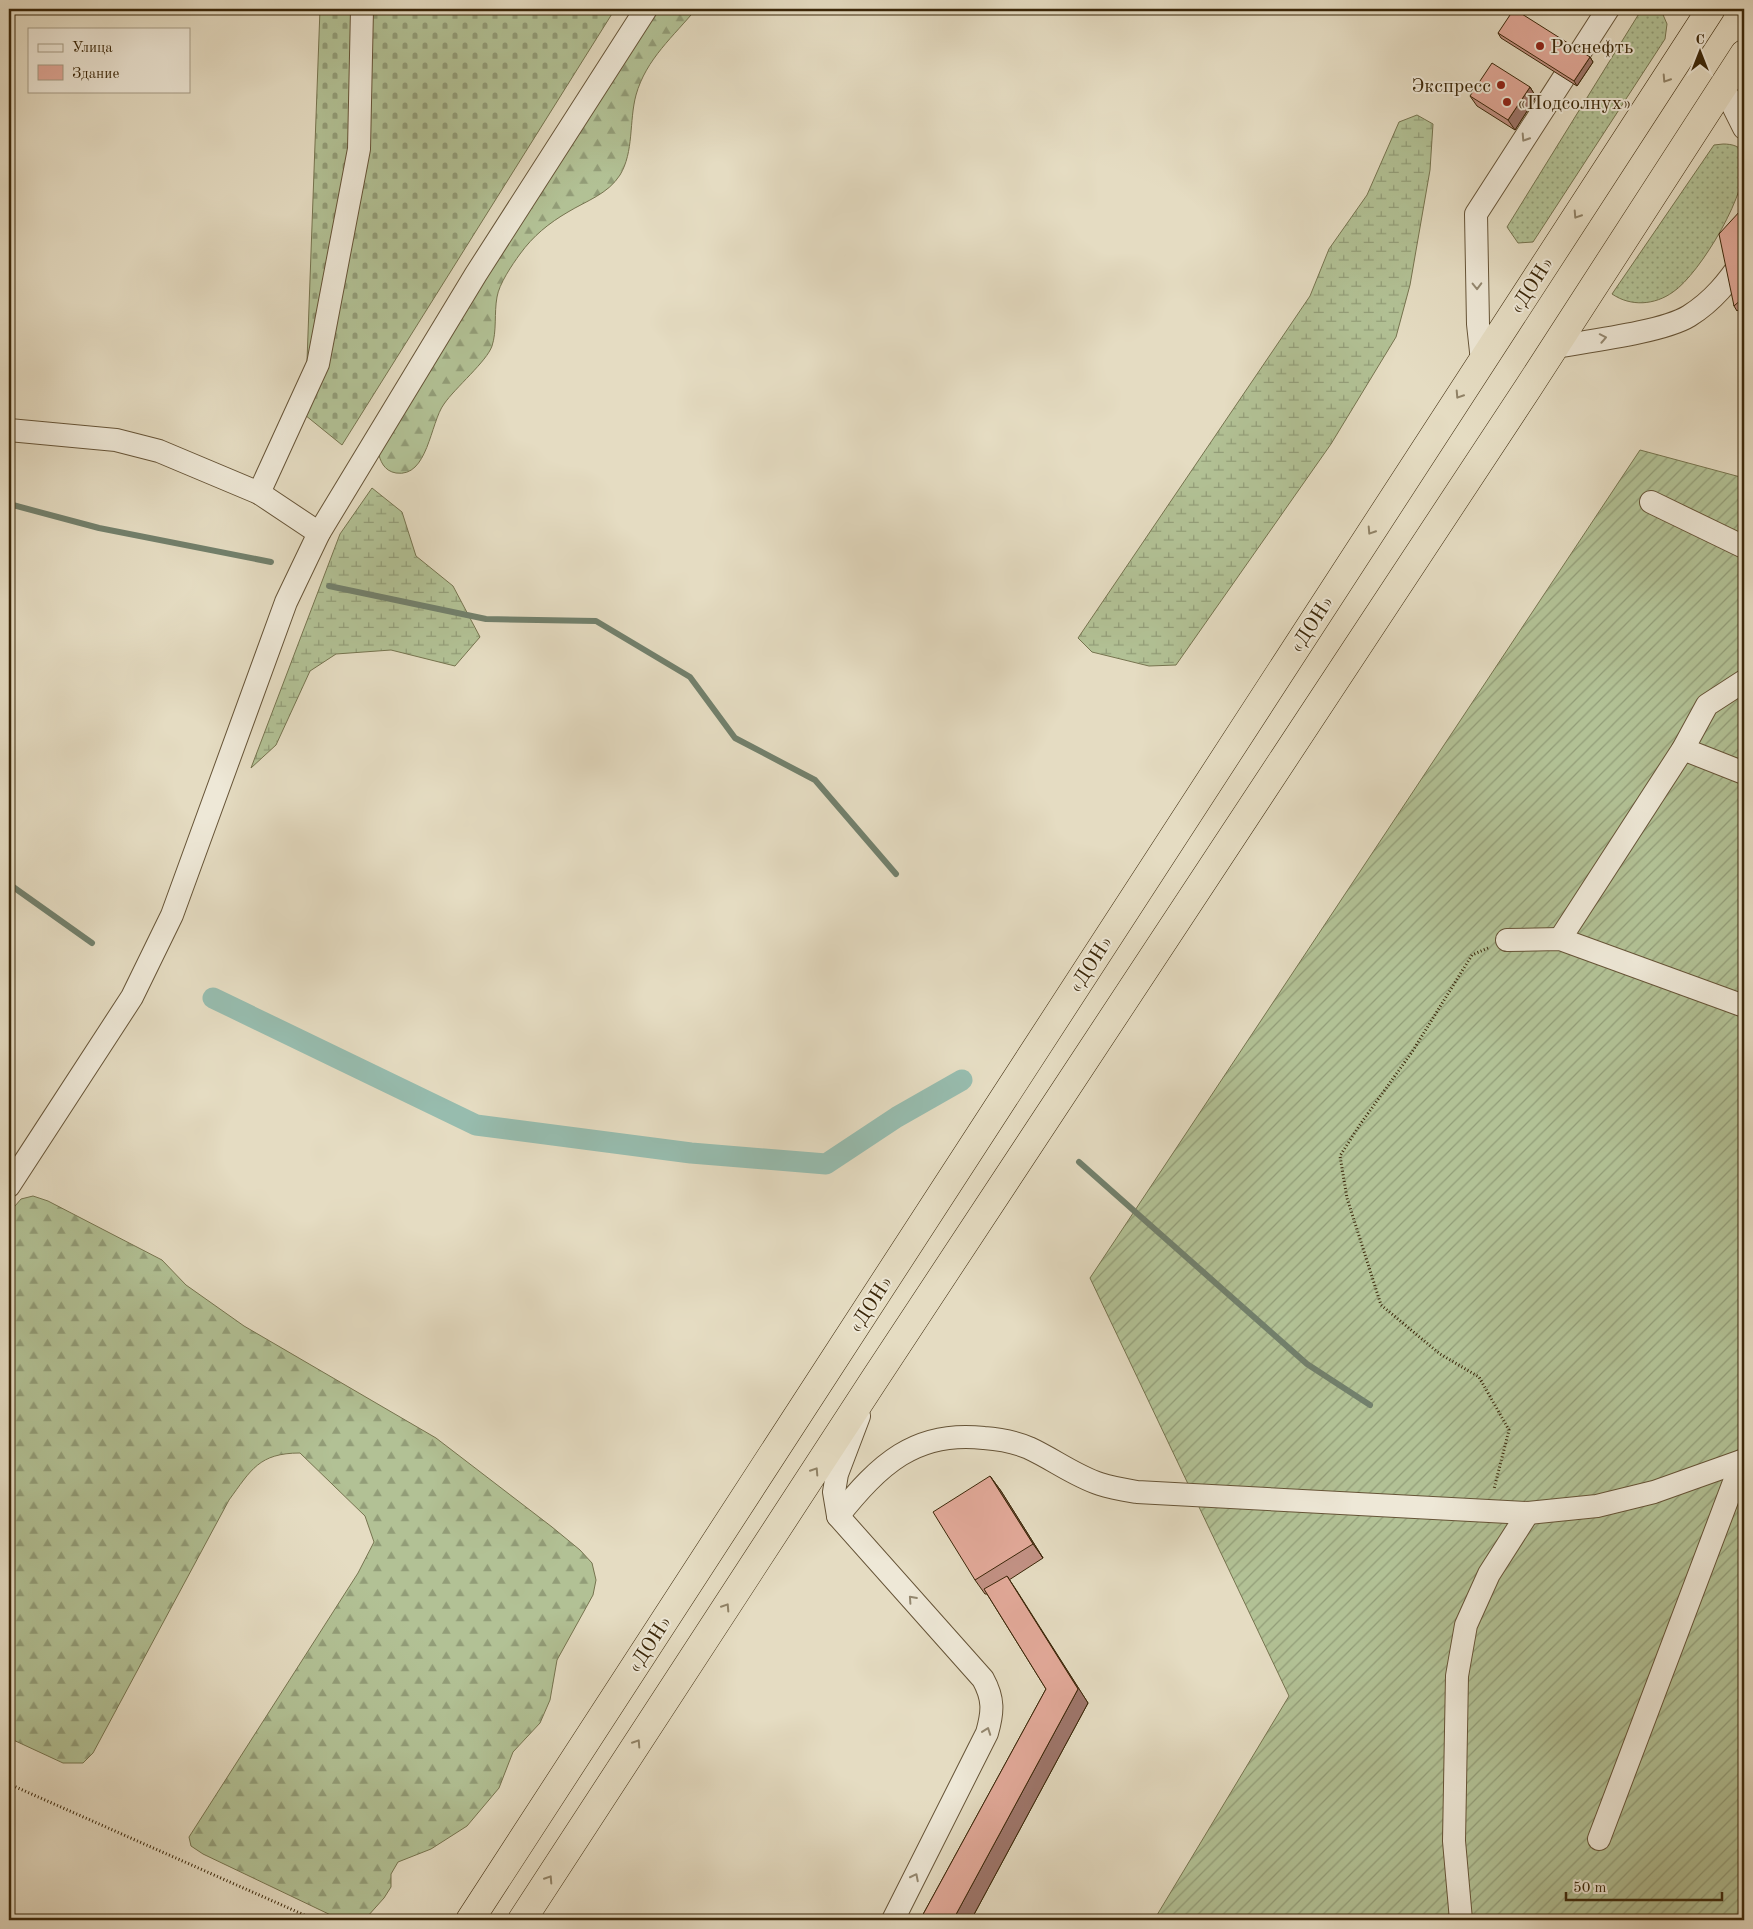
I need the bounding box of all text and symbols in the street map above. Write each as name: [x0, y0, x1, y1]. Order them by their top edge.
legend: [28, 28, 190, 92]
north arrow: [1676, 28, 1726, 78]
text: С: [1695, 33, 1705, 47]
place label: Роснефть: [1550, 38, 1633, 58]
marker: Роснефть: [1534, 40, 1546, 52]
text: Улица: [72, 41, 113, 56]
text: Здание: [72, 67, 119, 82]
one-way arrow: [1662, 74, 1672, 83]
place label: Экспресс: [1411, 77, 1491, 97]
marker: Экспресс: [1495, 79, 1507, 91]
place label: «Подсолнух»: [1517, 94, 1632, 114]
marker: «Подсолнух»: [1501, 96, 1513, 108]
one-way arrow: [1521, 133, 1531, 142]
one-way arrow: [1574, 209, 1583, 219]
street label: «ДОН»: [1507, 254, 1558, 318]
one-way arrow: [1472, 282, 1482, 290]
one-way arrow: [1599, 333, 1608, 344]
one-way arrow: [1456, 390, 1466, 399]
one-way arrow: [1368, 526, 1377, 535]
street label: «ДОН»: [1287, 593, 1338, 657]
street label: «ДОН»: [1066, 933, 1117, 997]
street label: «ДОН»: [846, 1273, 897, 1337]
one-way arrow: [808, 1467, 818, 1476]
one-way arrow: [909, 1595, 918, 1604]
one-way arrow: [720, 1603, 729, 1613]
street label: «ДОН»: [625, 1613, 676, 1677]
one-way arrow: [981, 1727, 991, 1736]
one-way arrow: [631, 1739, 641, 1748]
scale bar: [1566, 1869, 1722, 1901]
one-way arrow: [909, 1873, 919, 1882]
one-way arrow: [543, 1876, 552, 1885]
text: 50 m: [1573, 1881, 1607, 1896]

